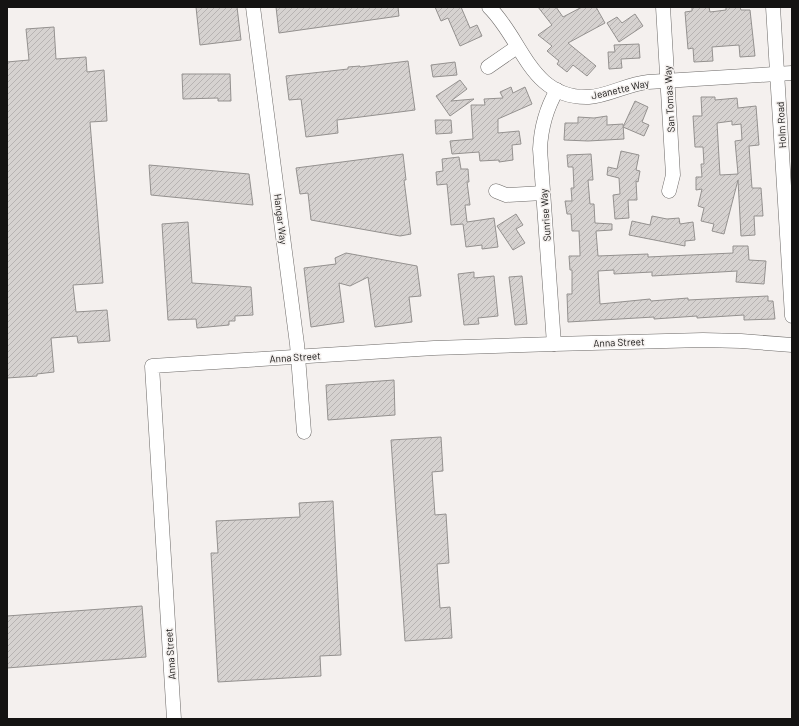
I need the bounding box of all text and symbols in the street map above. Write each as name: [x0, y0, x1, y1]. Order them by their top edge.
street label: San Tomas Way: [661, 65, 677, 133]
street label: Jeanette Way: [590, 76, 651, 102]
street label: Holm Road: [774, 101, 788, 149]
street label: Sunrise Way: [537, 188, 553, 242]
street label: Hangar Way: [272, 193, 290, 245]
street label: Anna Street: [593, 335, 645, 349]
street label: Anna Street: [269, 349, 321, 365]
street label: Anna Street: [162, 628, 178, 680]

